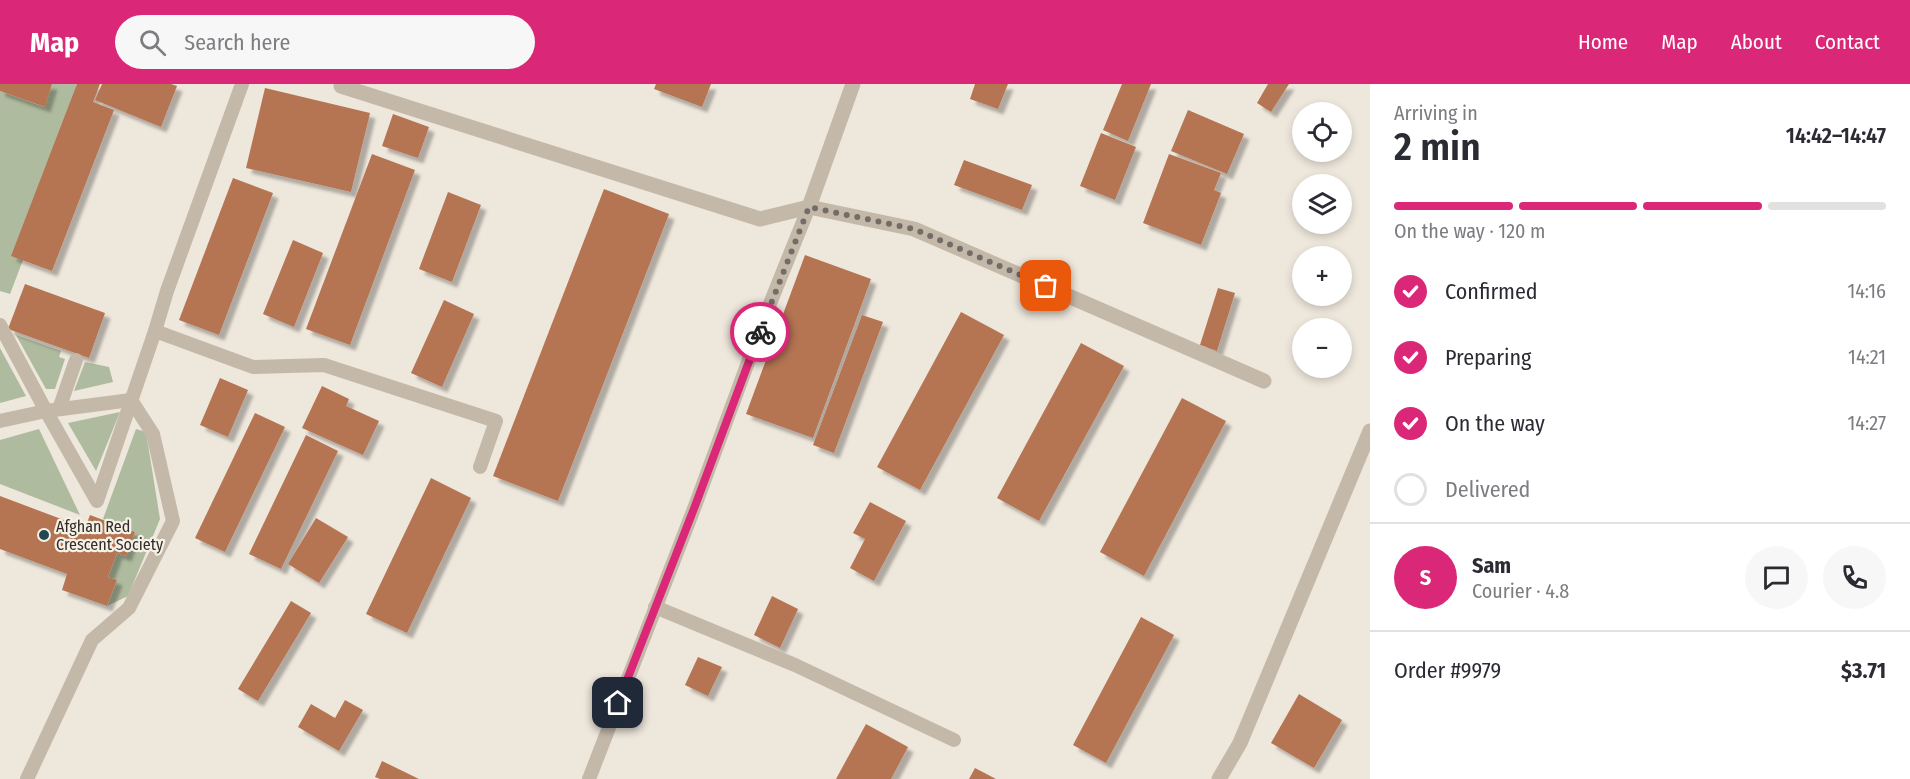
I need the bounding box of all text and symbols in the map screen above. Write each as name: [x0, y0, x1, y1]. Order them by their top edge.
search box: [115, 15, 535, 69]
text: Map: [30, 26, 79, 59]
icon: search: [136, 26, 169, 59]
text: Search here: [184, 29, 290, 56]
text: Home: [1578, 29, 1628, 55]
text: Map: [1661, 29, 1698, 55]
text: About: [1731, 29, 1782, 55]
text: Contact: [1815, 29, 1880, 55]
text: Arriving in: [1394, 101, 1478, 125]
map controls: [1292, 102, 1352, 378]
button: locate: [1292, 102, 1352, 162]
text: 14:42–14:47: [1786, 122, 1886, 149]
text: 2 min: [1394, 124, 1481, 170]
button: layers: [1292, 174, 1352, 234]
text: On the way · 120 m: [1394, 219, 1545, 243]
button: +: [1292, 246, 1352, 306]
pin: [1020, 260, 1071, 311]
icon: bag: [1029, 269, 1062, 302]
icon: check: [1394, 275, 1427, 308]
text: Confirmed: [1445, 278, 1538, 305]
text: 14:16: [1847, 279, 1886, 303]
courier: [730, 302, 790, 362]
icon: bike: [744, 316, 777, 349]
button: −: [1292, 318, 1352, 378]
icon: check: [1394, 341, 1427, 374]
text: Preparing: [1445, 344, 1531, 371]
text: 14:21: [1848, 345, 1886, 369]
icon: check: [1394, 407, 1427, 440]
text: On the way: [1445, 410, 1545, 437]
text: 14:27: [1848, 411, 1886, 435]
text: Delivered: [1445, 476, 1530, 503]
place label: Afghan Red Crescent Society: [56, 517, 164, 554]
marker: Afghan Red Crescent Society: [37, 528, 51, 542]
button: chat: [1745, 546, 1808, 609]
button: phone: [1823, 546, 1886, 609]
text: Sam: [1472, 552, 1511, 579]
text: S: [1420, 564, 1431, 591]
text: Courier · 4.8: [1472, 579, 1569, 603]
text: Order #9979: [1394, 657, 1501, 684]
text: $3.71: [1841, 657, 1886, 684]
pin: [592, 677, 643, 728]
icon: home: [601, 686, 634, 719]

